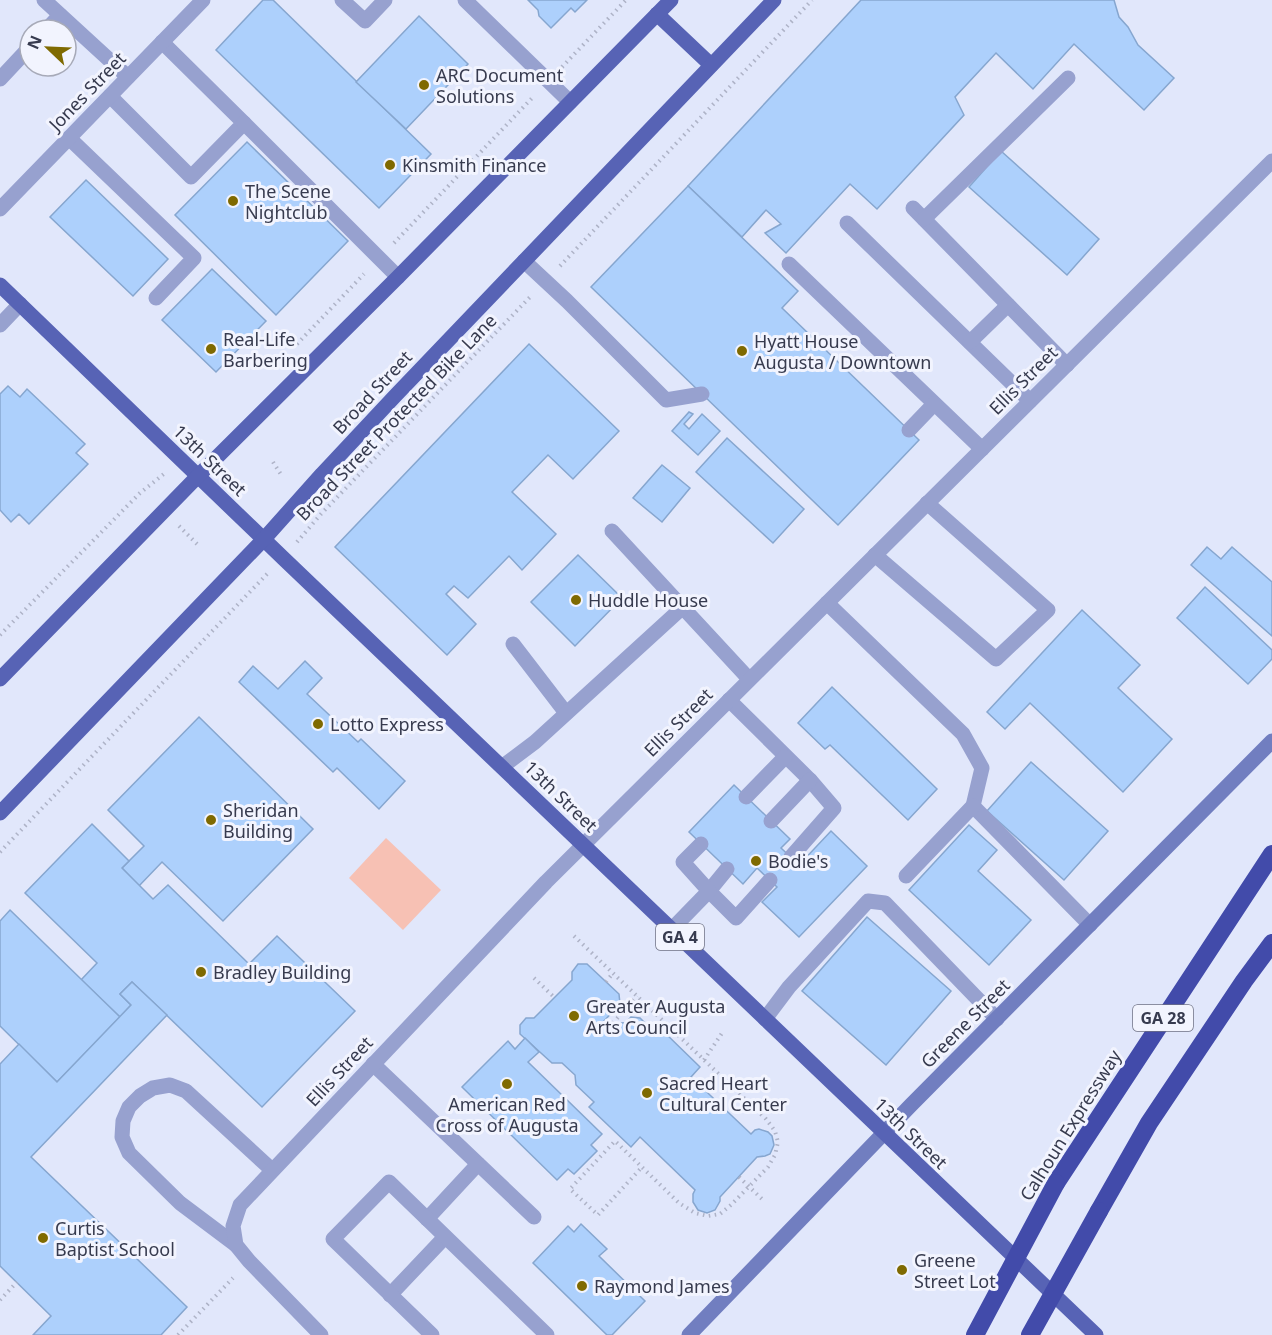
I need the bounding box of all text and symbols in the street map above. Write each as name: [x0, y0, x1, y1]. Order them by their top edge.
north arrow: [18, 18, 78, 78]
text: N: [22, 32, 47, 52]
street label: Jones Street: [42, 46, 131, 137]
place label: ARC Document Solutions: [436, 63, 564, 108]
marker: ARC Document Solutions: [417, 78, 431, 92]
place label: Kinsmith Finance: [402, 153, 546, 177]
marker: Kinsmith Finance: [383, 158, 397, 172]
place label: The Scene Nightclub: [245, 179, 331, 224]
marker: The Scene Nightclub: [226, 194, 240, 208]
street label: Broad Street Protected Bike Lane: [291, 308, 501, 526]
place label: Real-Life Barbering: [223, 327, 308, 372]
place label: Hyatt House Augusta / Downtown: [754, 329, 931, 374]
street label: Ellis Street: [984, 340, 1063, 419]
marker: Real-Life Barbering: [204, 342, 218, 356]
marker: Hyatt House Augusta / Downtown: [735, 344, 749, 358]
street label: Broad Street: [327, 345, 417, 439]
street label: 13th Street: [168, 419, 252, 501]
place label: Huddle House: [588, 588, 708, 612]
marker: Huddle House: [569, 593, 583, 607]
street label: Ellis Street: [639, 682, 718, 761]
place label: Lotto Express: [330, 712, 444, 736]
marker: Lotto Express: [311, 717, 325, 731]
street label: 13th Street: [519, 755, 603, 837]
place label: Sheridan Building: [223, 798, 299, 843]
marker: Sheridan Building: [204, 813, 218, 827]
place label: Bodie's: [768, 849, 828, 873]
marker: Bodie's: [749, 854, 763, 868]
road number: GA 4: [656, 924, 704, 950]
place label: Bradley Building: [213, 960, 351, 984]
marker: Bradley Building: [194, 965, 208, 979]
street label: Greene Street: [915, 973, 1015, 1073]
place label: Greater Augusta Arts Council: [586, 994, 725, 1039]
road number: GA 28: [1133, 1005, 1193, 1031]
marker: Greater Augusta Arts Council: [567, 1009, 581, 1023]
street label: Ellis Street: [300, 1030, 378, 1111]
street label: Calhoun Expressway: [1014, 1044, 1127, 1205]
place label: Sacred Heart Cultural Center: [659, 1071, 788, 1116]
marker: American Red Cross of Augusta: [500, 1077, 514, 1091]
marker: Sacred Heart Cultural Center: [640, 1086, 654, 1100]
place label: American Red Cross of Augusta: [435, 1092, 579, 1137]
street label: 13th Street: [869, 1092, 953, 1174]
place label: Curtis Baptist School: [55, 1216, 175, 1261]
marker: Curtis Baptist School: [36, 1231, 50, 1245]
place label: Greene Street Lot: [914, 1248, 996, 1293]
marker: Greene Street Lot: [895, 1263, 909, 1277]
place label: Raymond James: [594, 1274, 730, 1298]
marker: Raymond James: [575, 1279, 589, 1293]

